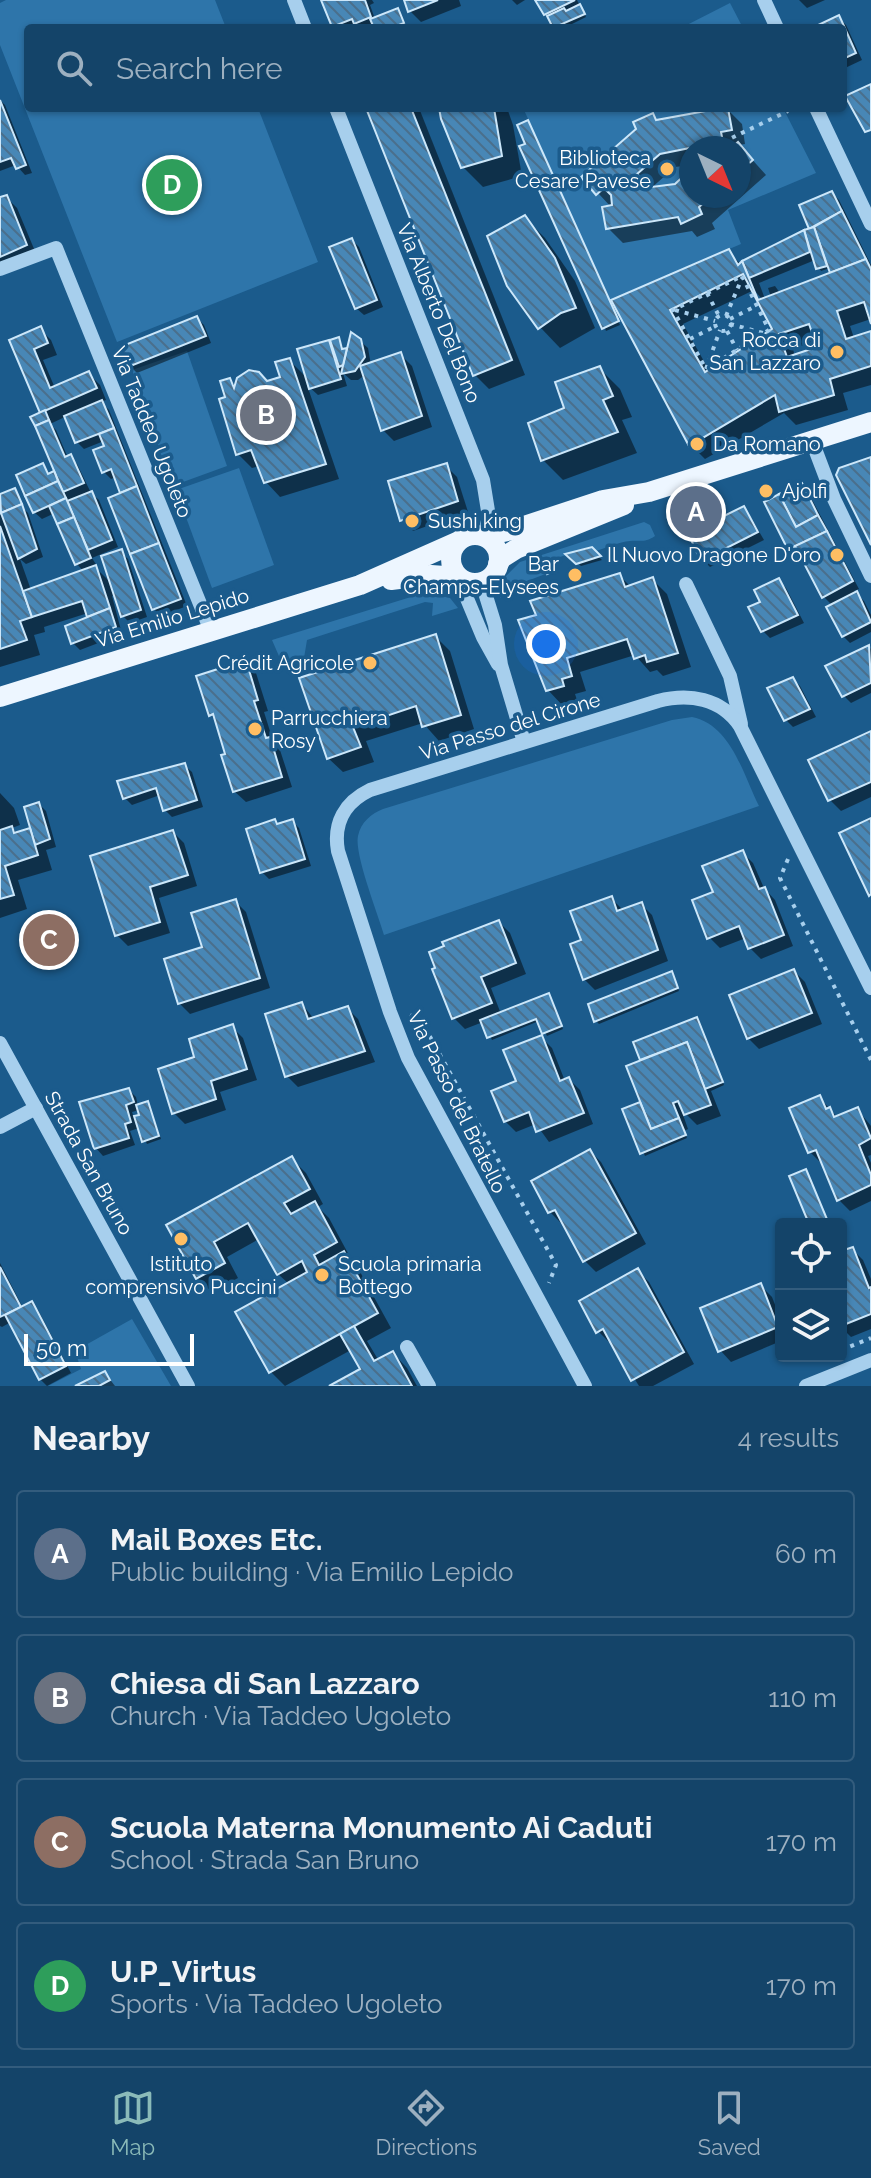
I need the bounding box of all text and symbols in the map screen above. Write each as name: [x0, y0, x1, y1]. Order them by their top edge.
search box: [24, 24, 847, 112]
icon: search: [52, 46, 96, 90]
text: Search here: [116, 51, 283, 86]
north arrow: [679, 136, 751, 208]
place label: Biblioteca Cesare Pavese: [515, 146, 651, 193]
pin: D: [146, 155, 198, 215]
marker: Biblioteca Cesare Pavese: [658, 160, 676, 178]
street label: Via Alberto Del Bono: [392, 220, 486, 406]
place label: Rocca di San Lazzaro: [709, 328, 821, 375]
street label: Via Taddeo Ugoleto: [107, 343, 197, 521]
marker: Rocca di San Lazzaro: [828, 343, 846, 361]
pin: B: [240, 385, 292, 445]
place label: Da Romano: [713, 432, 821, 456]
marker: Da Romano: [688, 435, 706, 453]
place label: Ajolfi: [782, 479, 827, 503]
pin: A: [670, 482, 722, 542]
marker: Ajolfi: [757, 482, 775, 500]
place label: Sushi king: [428, 509, 522, 533]
marker: Sushi king: [403, 512, 421, 530]
place label: Il Nuovo Dragone D'oro: [607, 543, 821, 567]
marker: Il Nuovo Dragone D'oro: [828, 546, 846, 564]
place label: Bar Champs-Elysees: [403, 552, 559, 599]
marker: Bar Champs-Elysees: [566, 566, 584, 584]
street label: Via Emilio Lepido: [92, 583, 252, 653]
your location: [526, 624, 566, 664]
place label: Crédit Agricole: [217, 651, 354, 675]
marker: Crédit Agricole: [361, 654, 379, 672]
street label: Via Passo del Cirone: [417, 687, 603, 765]
place label: Parrucchiera Rosy: [271, 706, 388, 753]
marker: Parrucchiera Rosy: [246, 720, 264, 738]
pin: C: [23, 910, 75, 970]
street label: Via Passo del Bratello: [402, 1007, 512, 1197]
street label: Strada San Bruno: [40, 1087, 138, 1239]
map controls: [775, 1218, 847, 1362]
button: locate: [775, 1218, 847, 1290]
marker: Istituto comprensivo Puccini: [172, 1230, 190, 1248]
place label: Istituto comprensivo Puccini: [85, 1252, 277, 1299]
place label: Scuola primaria Bottego: [338, 1252, 482, 1299]
marker: Scuola primaria Bottego: [313, 1266, 331, 1284]
button: layers: [775, 1290, 847, 1362]
scale bar: [24, 1330, 194, 1366]
text: 50 m: [36, 1335, 87, 1361]
text: Nearby: [32, 1418, 150, 1458]
text: 4 results: [738, 1423, 839, 1453]
text: Mail Boxes Etc.: [110, 1522, 322, 1557]
text: A: [51, 1539, 69, 1569]
text: 60 m: [775, 1539, 837, 1569]
text: Public building · Via Emilio Lepido: [110, 1557, 514, 1587]
text: Chiesa di San Lazzaro: [110, 1666, 420, 1701]
text: B: [51, 1683, 69, 1713]
text: 110 m: [768, 1683, 837, 1713]
text: Church · Via Taddeo Ugoleto: [110, 1701, 451, 1731]
text: Scuola Materna Monumento Ai Caduti: [110, 1810, 652, 1845]
text: C: [51, 1827, 69, 1857]
text: 170 m: [766, 1827, 837, 1857]
text: School · Strada San Bruno: [110, 1845, 419, 1875]
text: U.P_Virtus: [110, 1954, 256, 1989]
text: D: [51, 1971, 69, 2001]
text: 170 m: [766, 1971, 837, 2001]
text: Sports · Via Taddeo Ugoleto: [110, 1989, 442, 2019]
tab: Map: [110, 2086, 155, 2160]
tab: Directions: [376, 2086, 477, 2160]
tab: Saved: [698, 2086, 761, 2160]

